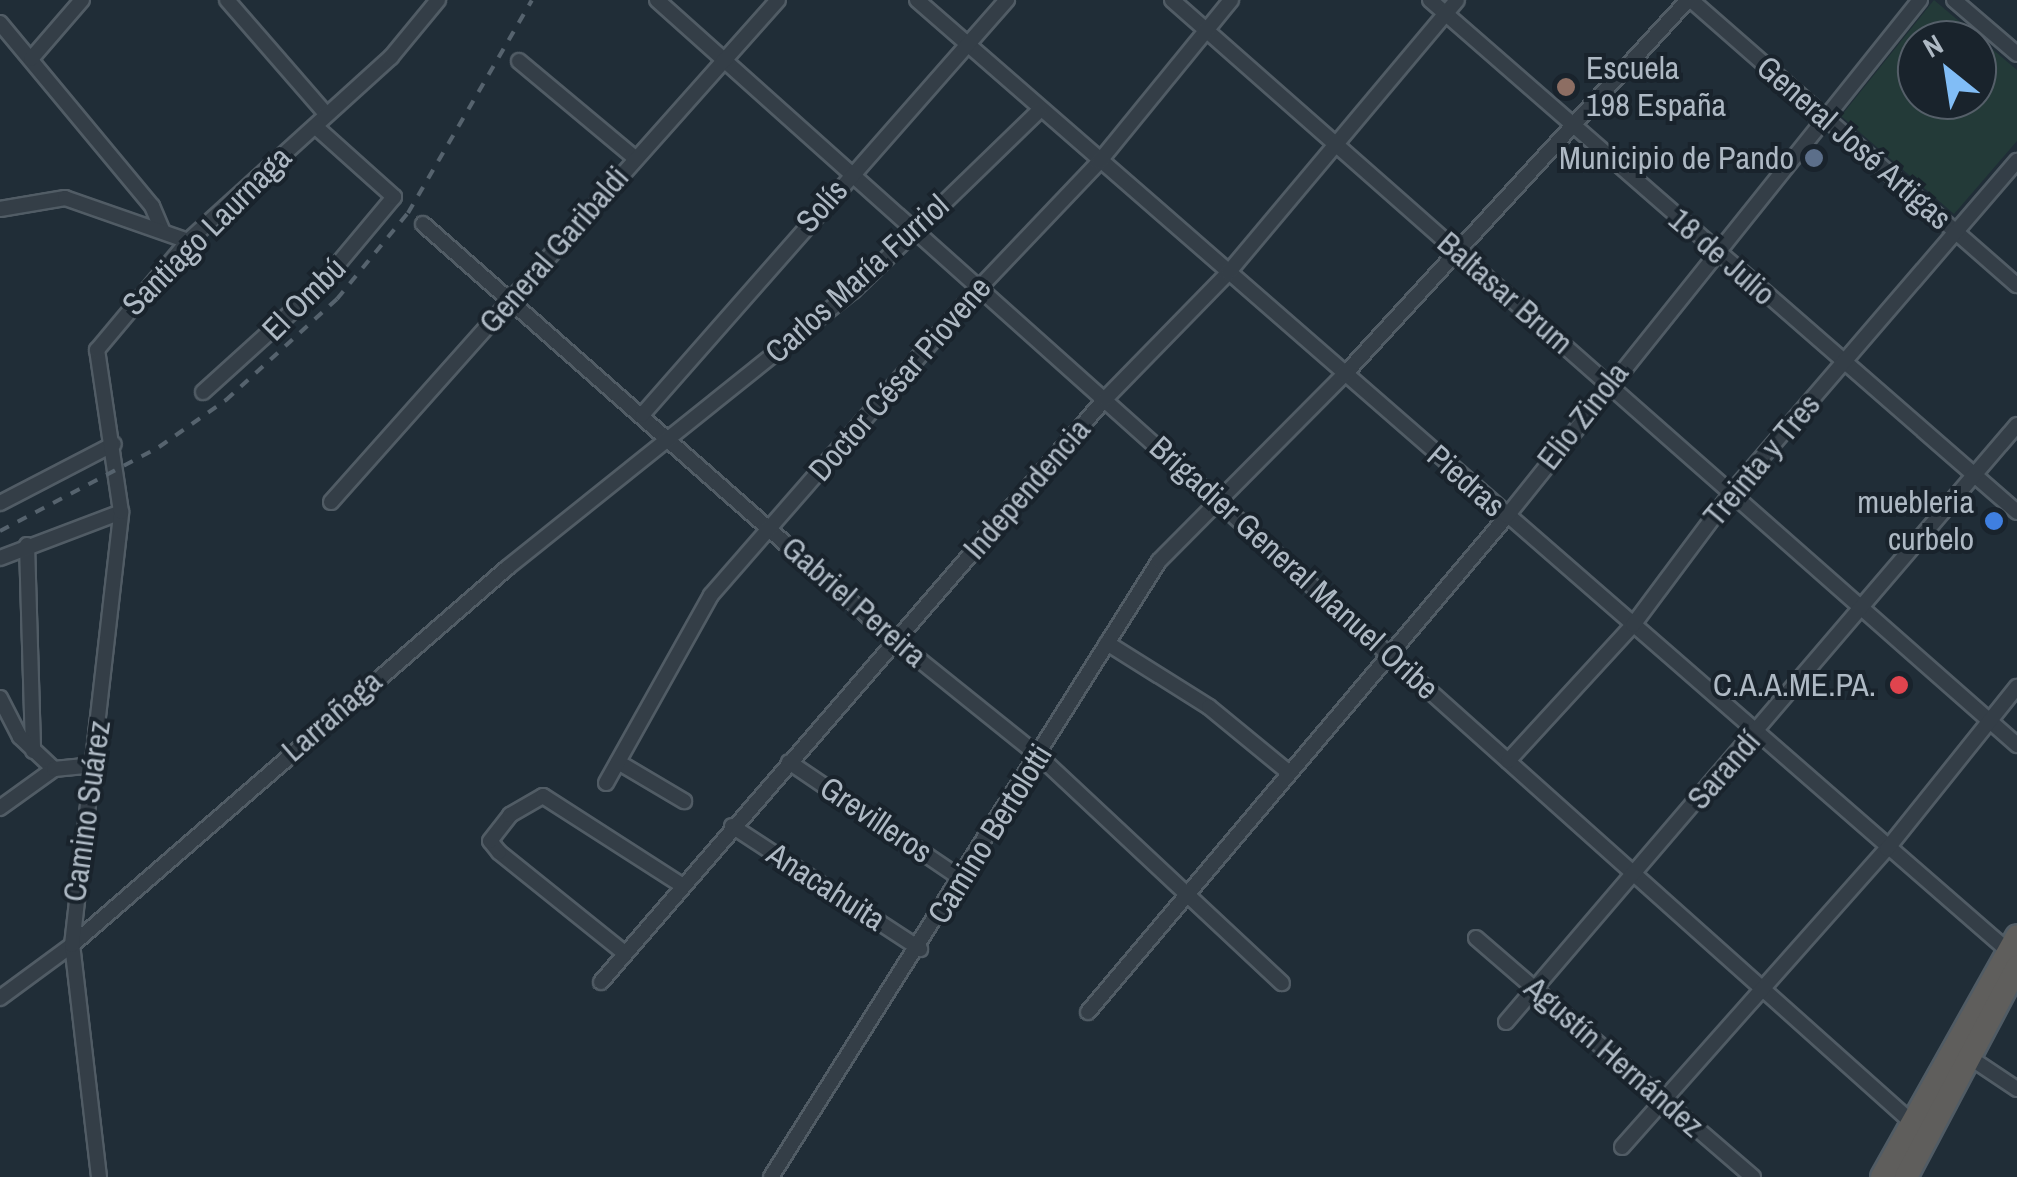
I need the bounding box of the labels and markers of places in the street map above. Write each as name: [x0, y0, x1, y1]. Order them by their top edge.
place label: Escuela 198 España: [1586, 50, 1726, 125]
marker: Escuela 198 España: [1555, 76, 1577, 98]
place label: Municipio de Pando: [1559, 139, 1794, 177]
marker: Municipio de Pando: [1803, 147, 1825, 169]
place label: muebleria curbelo: [1857, 484, 1974, 559]
marker: muebleria curbelo: [1983, 510, 2005, 532]
place label: C.A.A.ME.PA.: [1713, 666, 1876, 704]
marker: C.A.A.ME.PA.: [1886, 672, 1912, 698]

